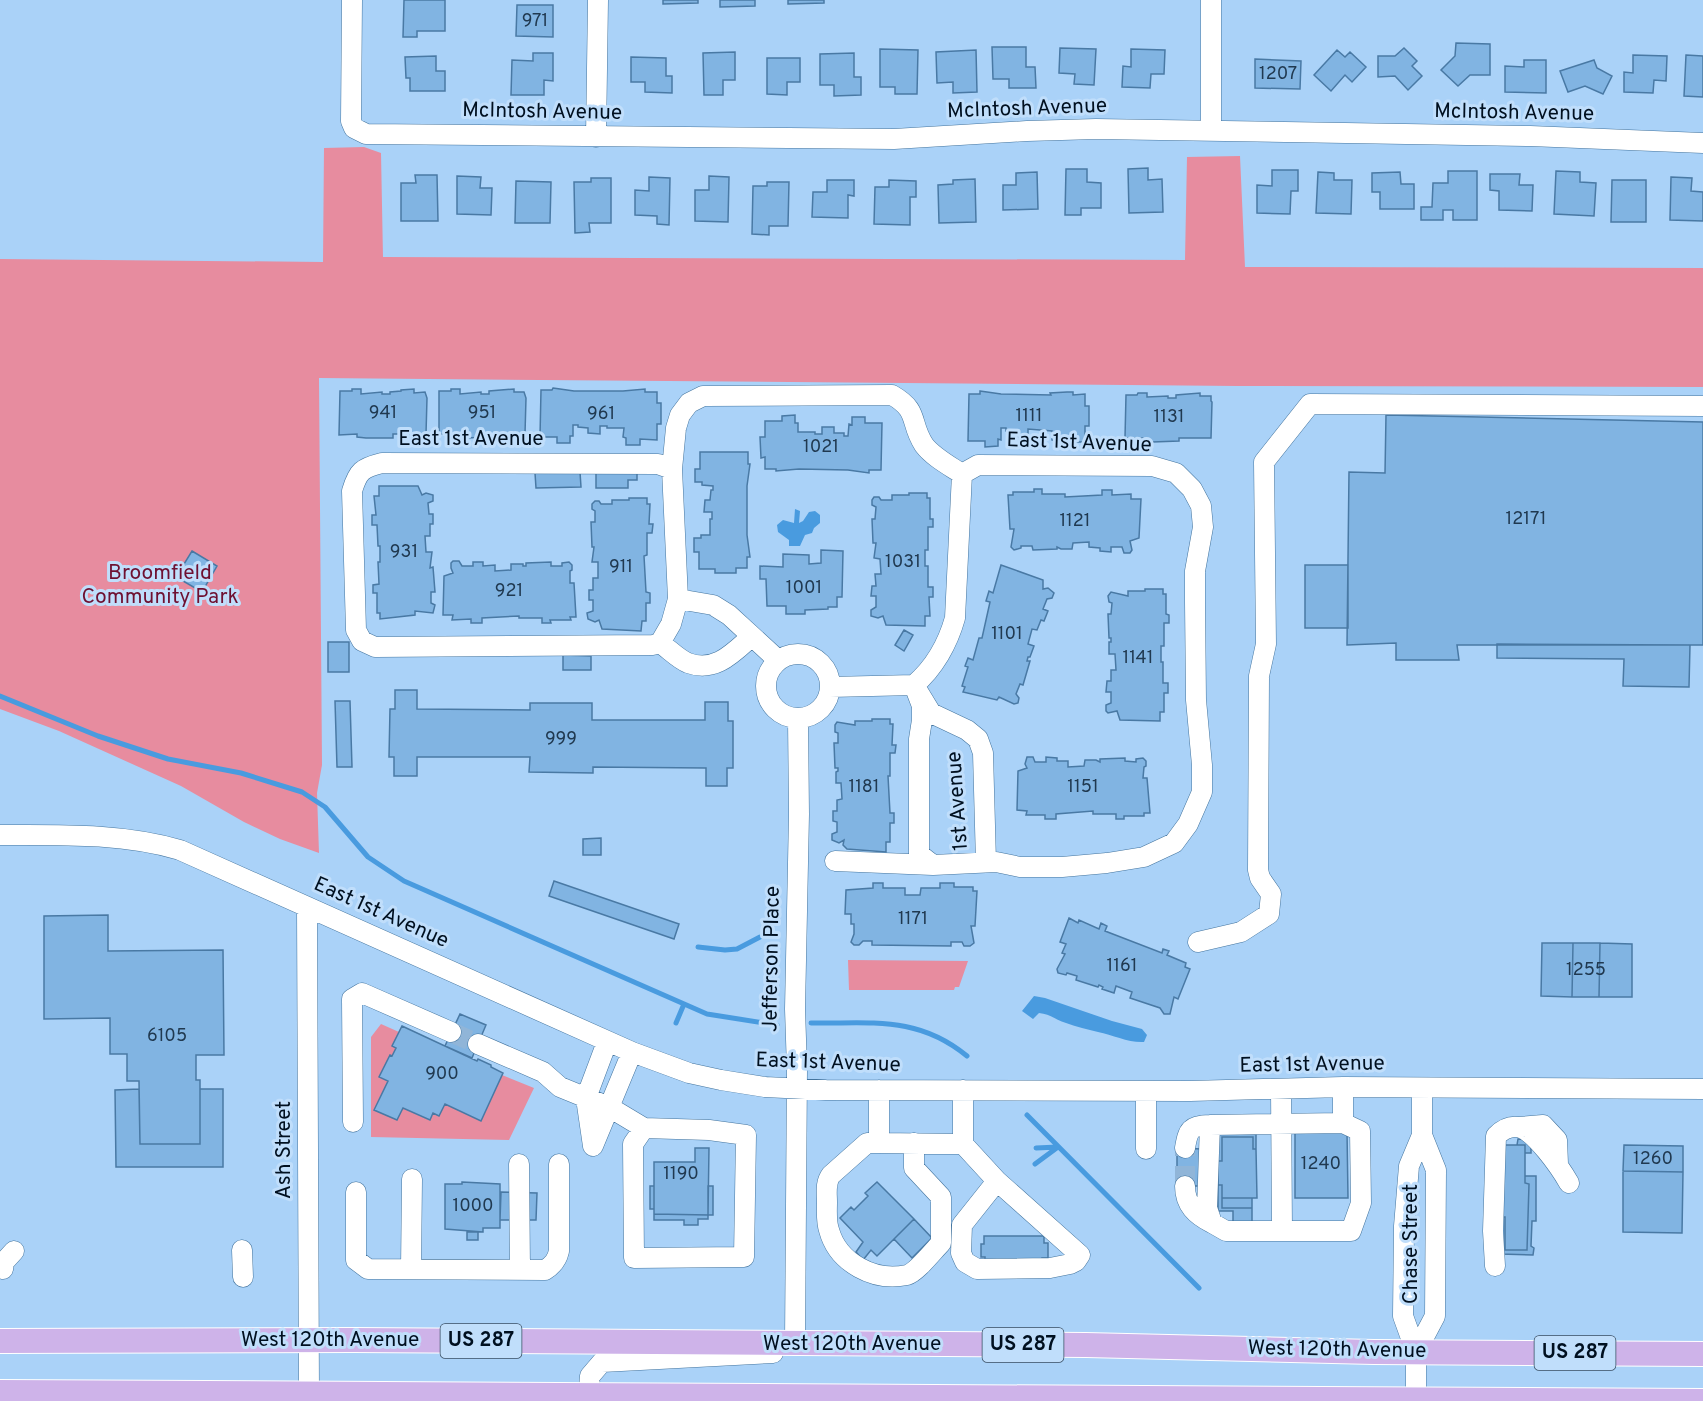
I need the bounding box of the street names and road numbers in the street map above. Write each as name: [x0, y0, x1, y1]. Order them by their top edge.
street label: McIntosh Avenue: [947, 93, 1107, 125]
street label: McIntosh Avenue: [462, 97, 622, 127]
street label: McIntosh Avenue: [1434, 98, 1594, 128]
street label: East 1st Avenue: [398, 426, 544, 453]
street label: East 1st Avenue: [1006, 427, 1152, 459]
street label: 1st Avenue: [941, 751, 975, 851]
street label: East 1st Avenue: [309, 871, 453, 955]
street label: Jefferson Place: [757, 886, 787, 1032]
street label: East 1st Avenue: [755, 1047, 901, 1079]
street label: East 1st Avenue: [1239, 1050, 1385, 1080]
street label: Ash Street: [271, 1101, 298, 1199]
street label: Chase Street: [1398, 1184, 1425, 1304]
road number: US 287: [440, 1324, 522, 1358]
street label: West 120th Avenue: [241, 1327, 419, 1354]
road number: US 287: [982, 1328, 1064, 1362]
street label: West 120th Avenue: [763, 1331, 941, 1358]
street label: West 120th Avenue: [1247, 1335, 1427, 1365]
road number: US 287: [1534, 1336, 1616, 1370]

